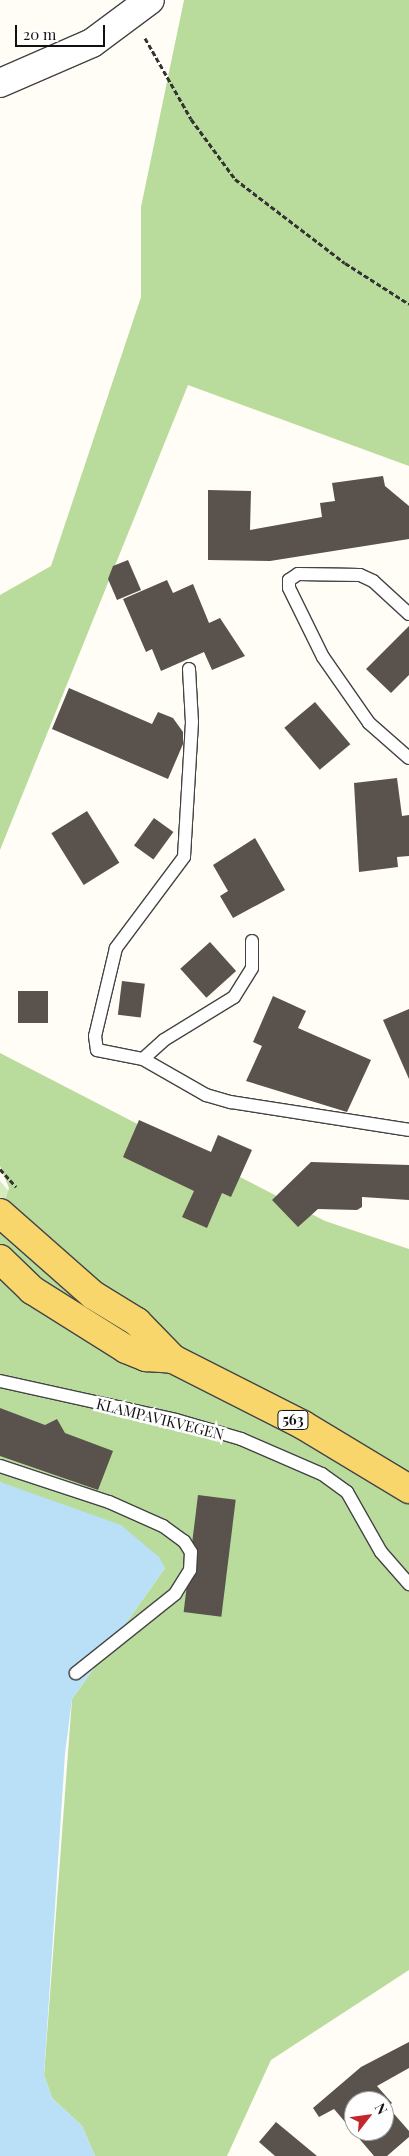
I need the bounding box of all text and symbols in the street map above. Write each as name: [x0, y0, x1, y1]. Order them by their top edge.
scale bar: [18, 15, 108, 47]
text: 20 m: [23, 24, 56, 44]
street label: KLAMPAVIKVEGEN: [94, 1394, 226, 1444]
road number: 563: [277, 1408, 309, 1432]
north arrow: [344, 2091, 394, 2141]
text: N: [371, 2100, 392, 2118]

